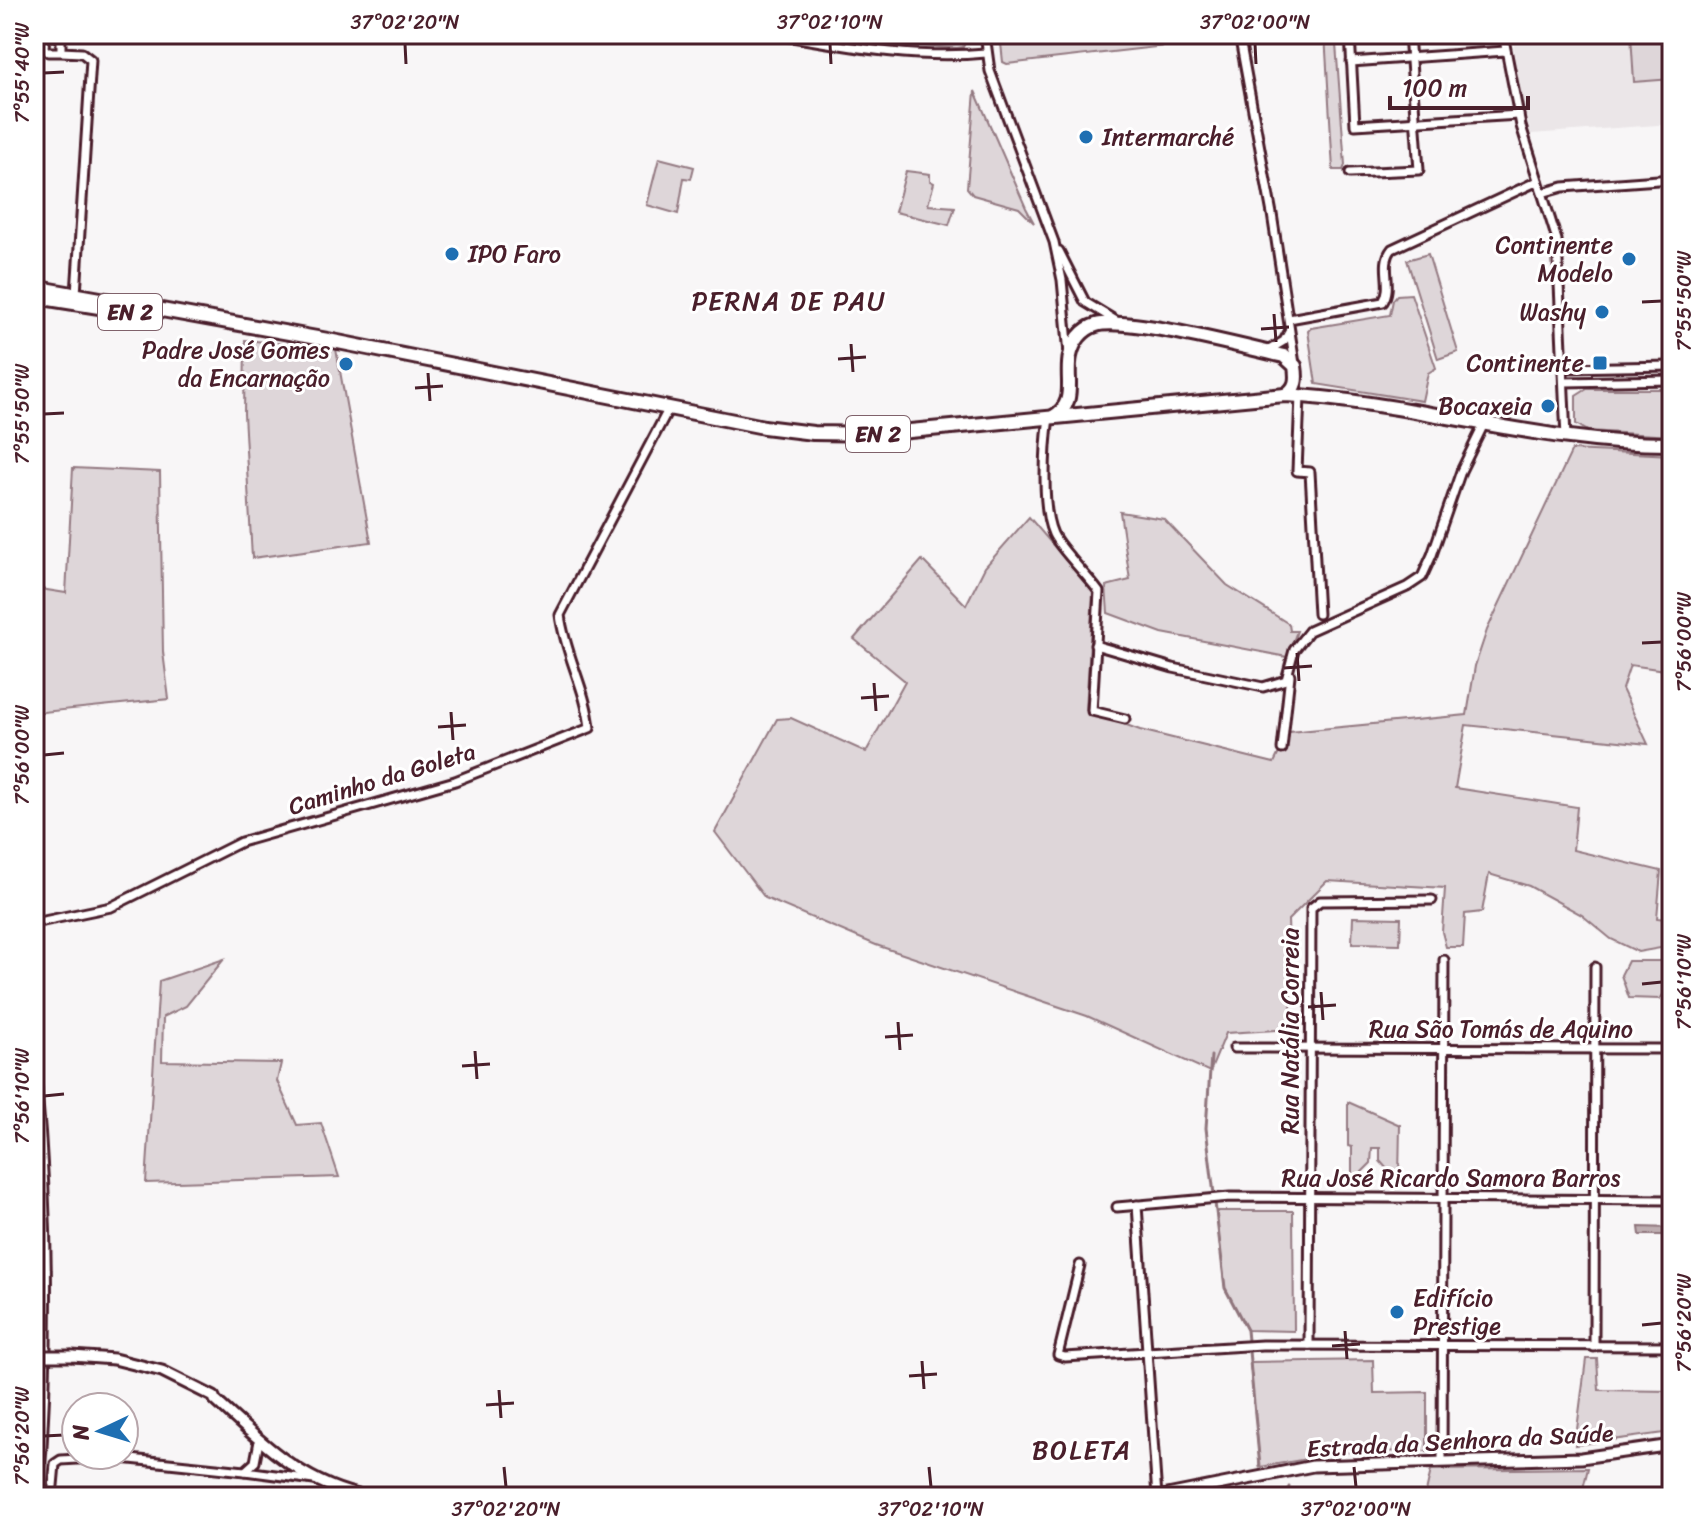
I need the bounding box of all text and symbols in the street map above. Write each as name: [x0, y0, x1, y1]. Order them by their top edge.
text: 37°02'20"N: [351, 5, 460, 40]
text: 37°02'10"N: [777, 5, 883, 40]
text: 37°02'00"N: [1200, 5, 1310, 40]
text: 7°55'40"W: [5, 22, 40, 123]
scale bar: [1390, 60, 1528, 110]
text: 100 m: [1402, 67, 1467, 109]
place label: Intermarché: [1101, 116, 1234, 158]
marker: Intermarché: [1077, 128, 1095, 146]
place label: Continente Modelo: [1495, 224, 1613, 294]
place label: IPO Faro: [467, 233, 561, 275]
marker: IPO Faro: [443, 245, 461, 263]
marker: Continente Modelo: [1620, 250, 1638, 268]
text: 7°55'50"W: [1667, 250, 1702, 351]
district label: PERNA DE PAU: [692, 278, 886, 324]
place label: Washy: [1520, 291, 1587, 333]
road number: EN 2: [98, 294, 162, 330]
marker: Washy: [1593, 303, 1611, 321]
place label: Padre José Gomes da Encarnação: [142, 329, 330, 399]
place label: Continente: [1466, 342, 1584, 384]
marker: Continente: [1591, 354, 1609, 372]
marker: Padre José Gomes da Encarnação: [337, 355, 355, 373]
text: 7°55'50"W: [5, 363, 40, 464]
place label: Bocaxeia: [1438, 385, 1533, 427]
marker: Bocaxeia: [1539, 397, 1557, 415]
road number: EN 2: [846, 416, 910, 452]
text: 7°56'00"W: [1667, 591, 1702, 692]
text: 7°56'00"W: [5, 704, 40, 805]
street label: Caminho da Goleta: [283, 731, 481, 827]
street label: Rua Natália Correia: [1269, 928, 1311, 1134]
text: 7°56'10"W: [1667, 933, 1702, 1030]
street label: Rua São Tomás de Aquino: [1369, 1008, 1633, 1050]
text: 7°56'10"W: [5, 1047, 40, 1144]
street label: Rua José Ricardo Samora Barros: [1282, 1157, 1621, 1199]
text: 7°56'20"W: [1667, 1273, 1702, 1372]
place label: Edifício Prestige: [1413, 1277, 1501, 1347]
marker: Edifício Prestige: [1388, 1303, 1406, 1321]
text: 7°56'20"W: [5, 1386, 40, 1485]
north arrow: [60, 1391, 140, 1471]
street label: Estrada da Senhora da Saúde: [1306, 1412, 1615, 1470]
text: N: [61, 1423, 101, 1442]
district label: BOLETA: [1032, 1427, 1132, 1473]
text: 37°02'20"N: [452, 1492, 561, 1527]
text: 37°02'10"N: [878, 1492, 984, 1527]
text: 37°02'00"N: [1301, 1492, 1411, 1527]

